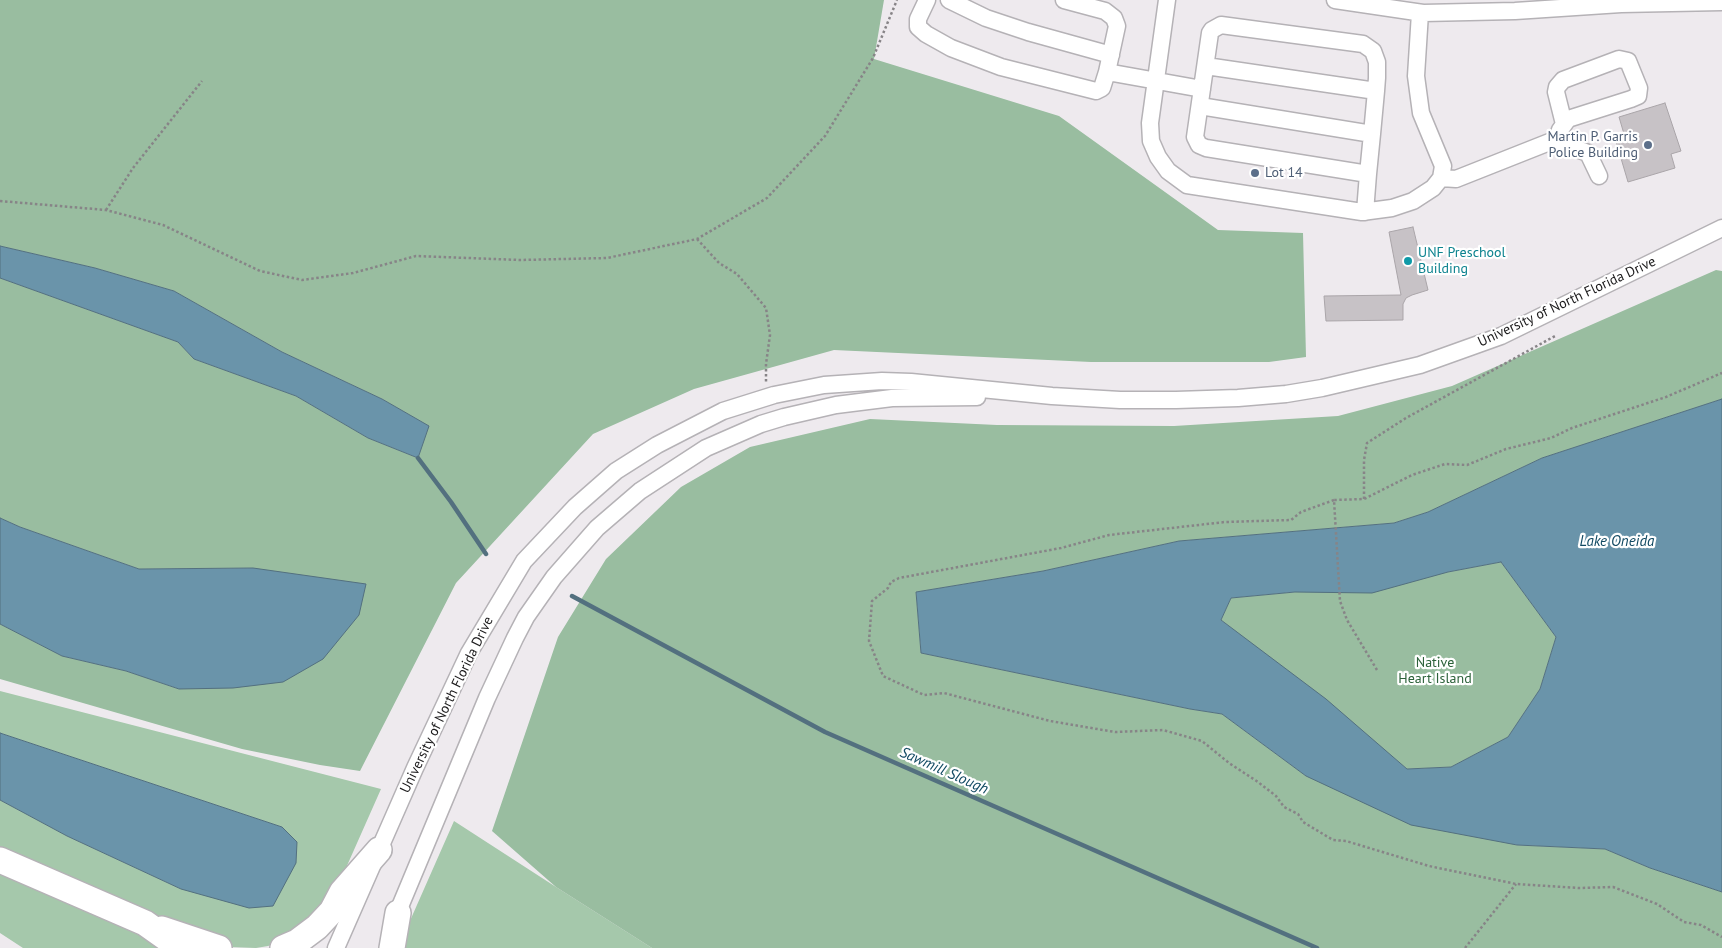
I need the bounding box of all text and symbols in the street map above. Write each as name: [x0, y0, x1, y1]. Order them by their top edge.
place label: Martin P. Garris Police Building: [1547, 129, 1638, 162]
marker: Martin P. Garris Police Building: [1642, 139, 1654, 151]
place label: Lot 14: [1265, 165, 1303, 181]
marker: Lot 14: [1249, 167, 1261, 179]
place label: UNF Preschool Building: [1418, 245, 1506, 278]
street label: University of North Florida Drive: [1475, 253, 1659, 351]
marker: UNF Preschool Building: [1402, 255, 1414, 267]
water label: Lake Oneida: [1580, 533, 1654, 551]
street label: University of North Florida Drive: [397, 614, 497, 796]
park label: Native Heart Island: [1398, 655, 1472, 688]
water label: Sawmill Slough: [897, 743, 991, 799]

